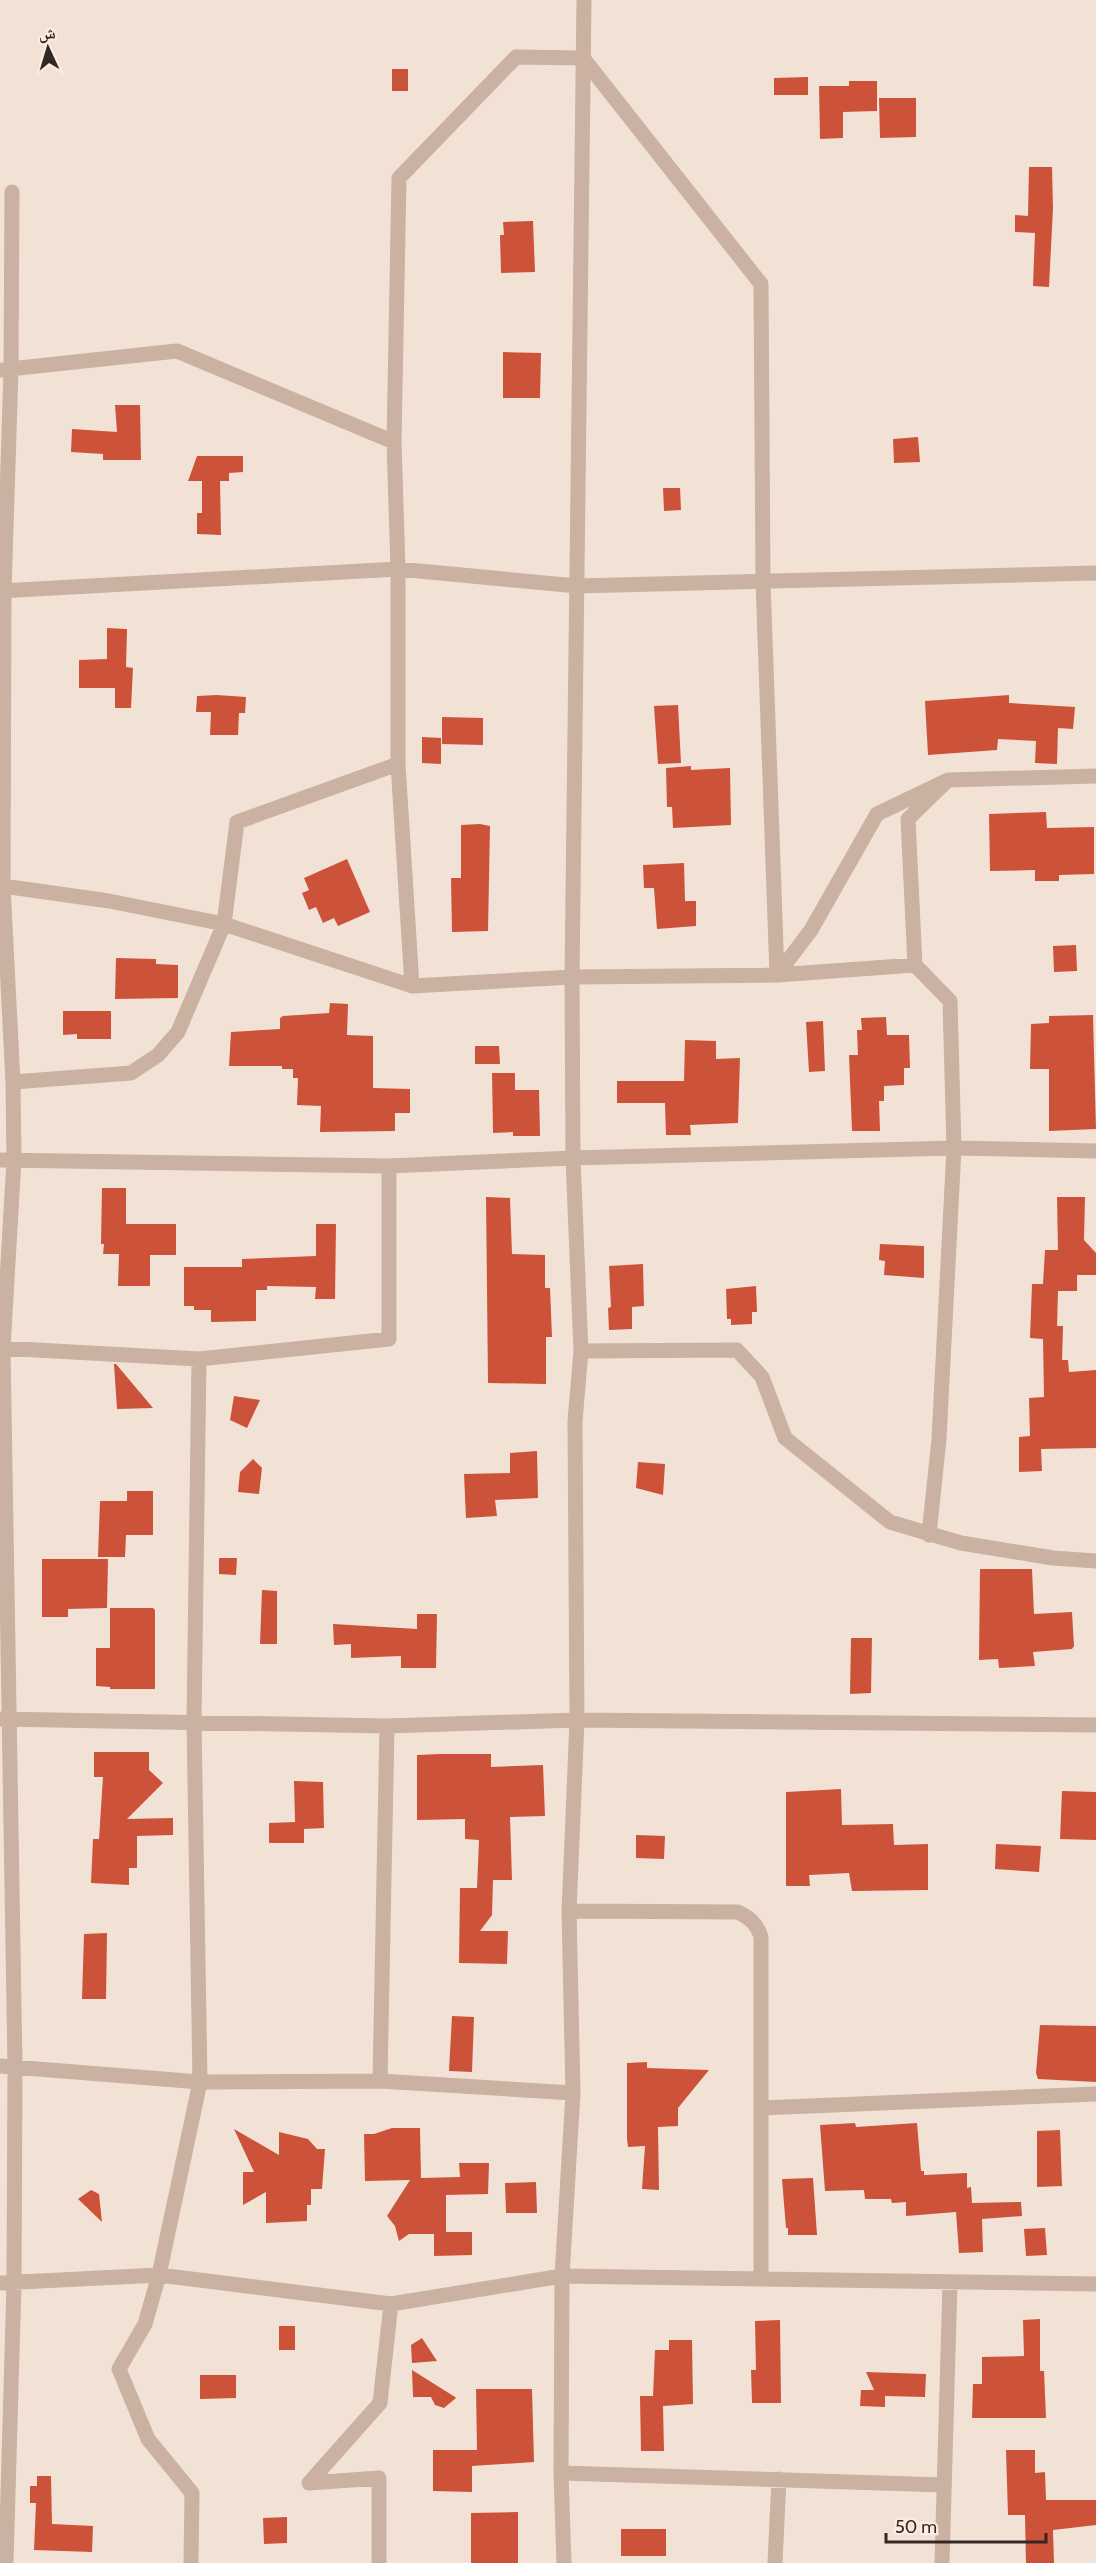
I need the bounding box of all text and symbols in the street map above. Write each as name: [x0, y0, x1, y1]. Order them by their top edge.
north arrow: [18, 18, 78, 78]
text: ش: [38, 23, 56, 44]
scale bar: [886, 2506, 1046, 2544]
text: 50 m: [895, 2516, 937, 2538]

